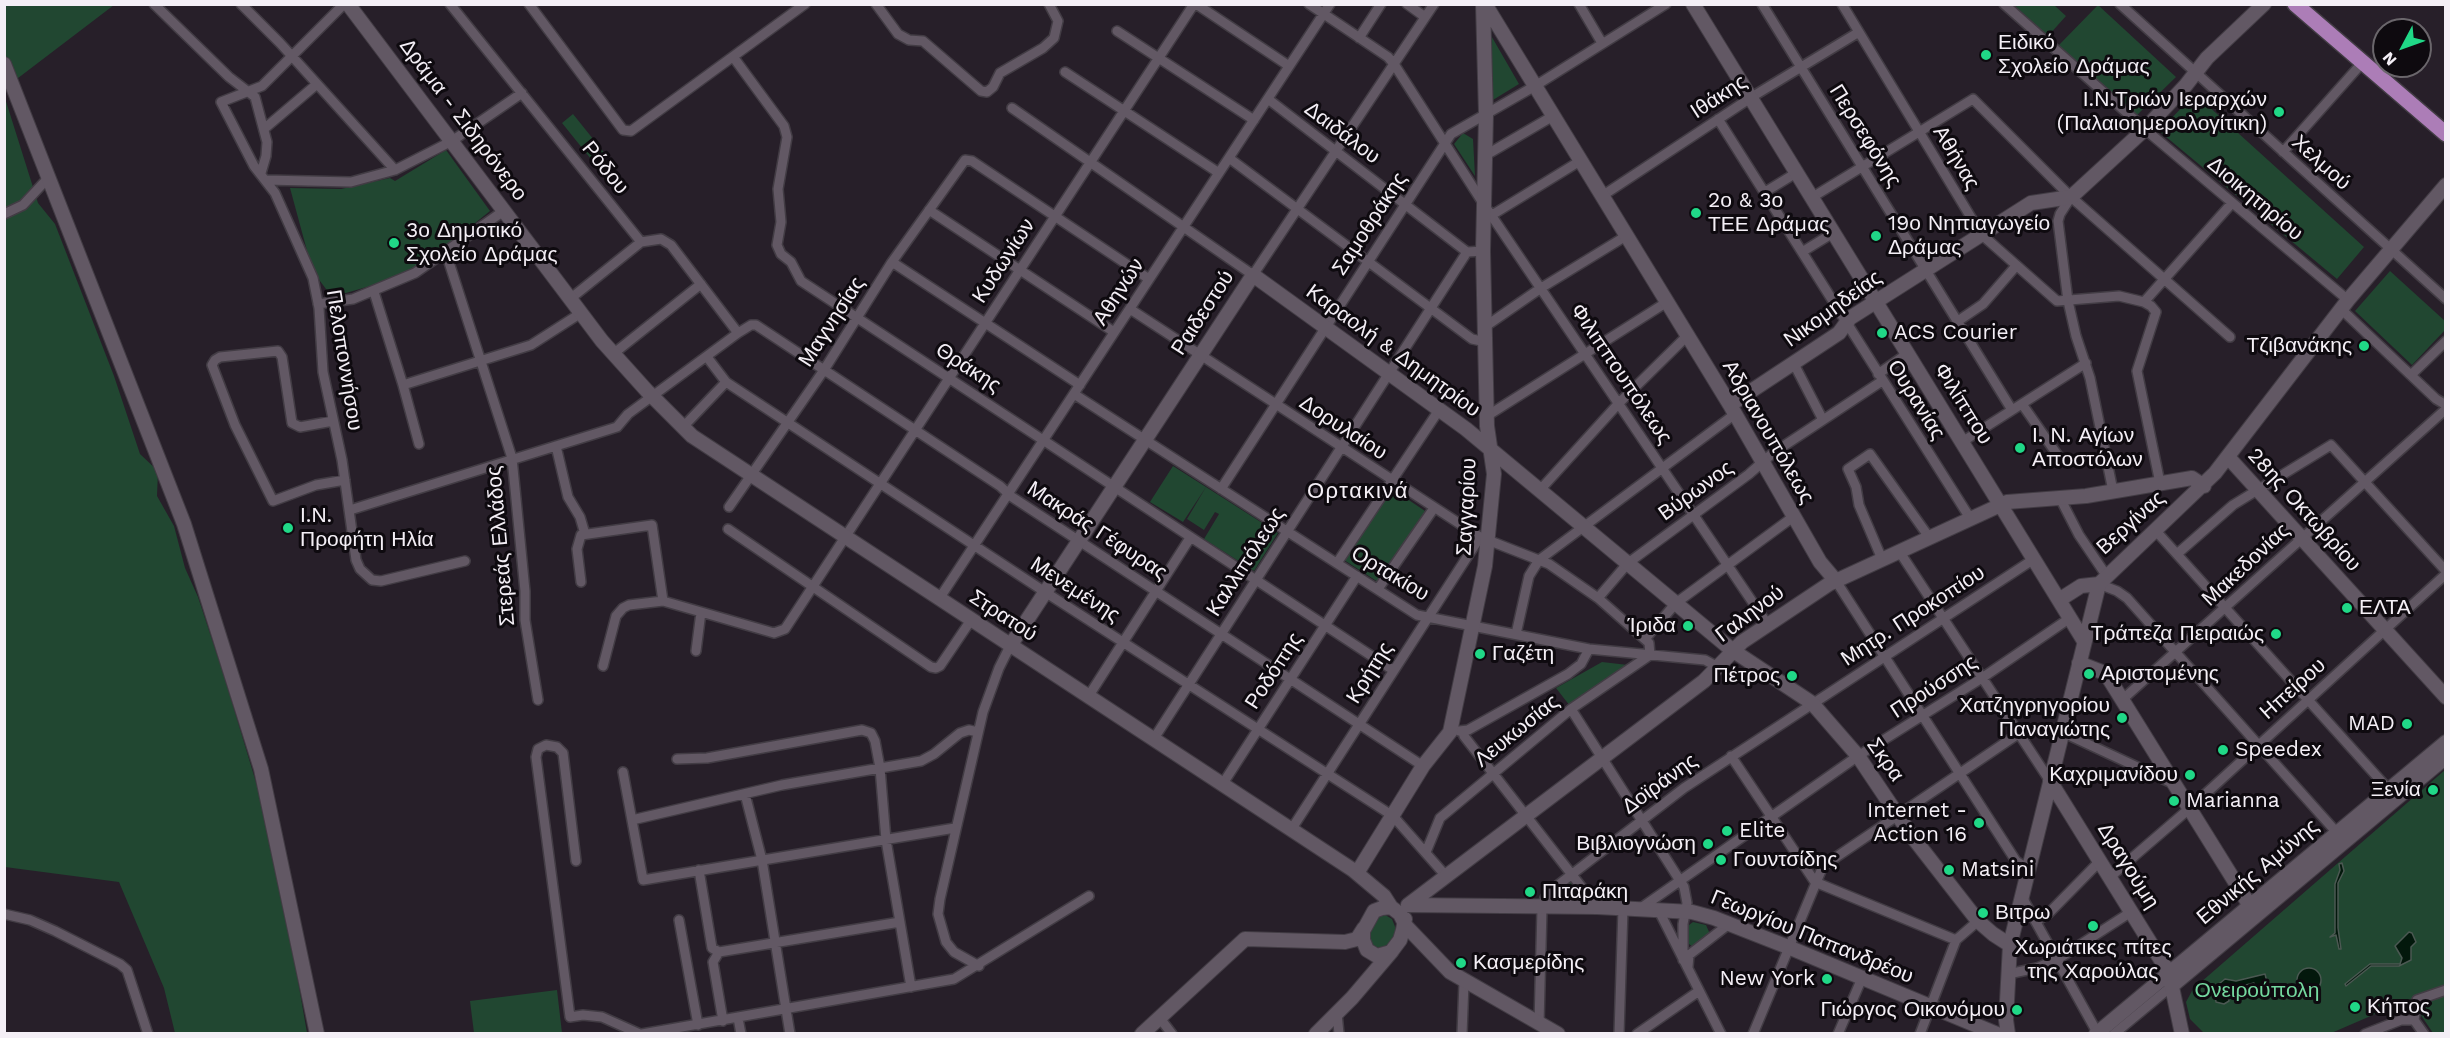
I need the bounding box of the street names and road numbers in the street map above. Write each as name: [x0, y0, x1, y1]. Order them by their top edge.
street label: Δράμα - Σιδηρόνερο: [394, 34, 532, 206]
street label: Ιθάκης: [1686, 70, 1752, 124]
street label: Περσεφόνης: [1823, 80, 1907, 192]
street label: Δαιδάλου: [1299, 96, 1385, 170]
street label: Αθήνας: [1927, 121, 1985, 195]
street label: Χελμού: [2287, 130, 2355, 196]
street label: Ρόδου: [576, 137, 634, 199]
street label: Διοικητηρίου: [2202, 152, 2308, 246]
street label: Σαμοθράκης: [1327, 168, 1413, 280]
street label: Κυδωνίων: [967, 214, 1041, 308]
street label: Αθηνών: [1088, 254, 1150, 330]
street label: Νικομηδείας: [1779, 265, 1887, 353]
street label: Ραιδεστού: [1166, 266, 1240, 360]
street label: Μαγνησίας: [794, 272, 870, 372]
street label: Καραολή & Δημητρίου: [1301, 279, 1485, 423]
street label: Πελοποννήσου: [320, 288, 368, 432]
street label: Φιλιππουπόλεως: [1565, 299, 1677, 449]
street label: Θράκης: [931, 338, 1005, 398]
street label: Ουρανίας: [1882, 355, 1950, 445]
street label: Αδριανουπόλεως: [1717, 356, 1819, 508]
street label: Φιλίππου: [1928, 359, 1998, 449]
street label: Δορυλαίου: [1295, 390, 1391, 466]
street label: 28ης Οκτωβρίου: [2242, 443, 2366, 577]
street label: Βύρωνος: [1654, 455, 1738, 527]
street label: Σαγγαρίου: [1452, 457, 1482, 557]
street label: Στερεάς Ελλάδος: [481, 465, 521, 627]
street label: Μακράς Γέφυρας: [1022, 476, 1172, 586]
street label: Βεργίνας: [2092, 486, 2170, 560]
street label: Καλλιπόλεως: [1201, 503, 1291, 621]
street label: Μακεδονίας: [2197, 518, 2295, 612]
street label: Ορτακίου: [1346, 541, 1434, 607]
street label: Μενεμένης: [1026, 552, 1124, 628]
street label: Μητρ. Προκοπίου: [1836, 560, 1990, 672]
street label: Γαληνού: [1711, 580, 1789, 648]
street label: Στρατού: [964, 585, 1042, 647]
street label: Ροδόπης: [1240, 628, 1308, 714]
street label: Κρήτης: [1341, 638, 1399, 708]
street label: Προύσσης: [1886, 650, 1982, 724]
street label: Ηπείρου: [2255, 653, 2331, 725]
street label: Λευκωσίας: [1470, 689, 1564, 773]
street label: Σκρα: [1861, 733, 1909, 787]
street label: Δοϊράνης: [1617, 748, 1703, 820]
street label: Εθνικής Αμύνης: [2192, 814, 2324, 930]
street label: Δραγούμη: [2092, 818, 2164, 914]
street label: Γεωργίου Παπανδρέου: [1707, 885, 1917, 989]

